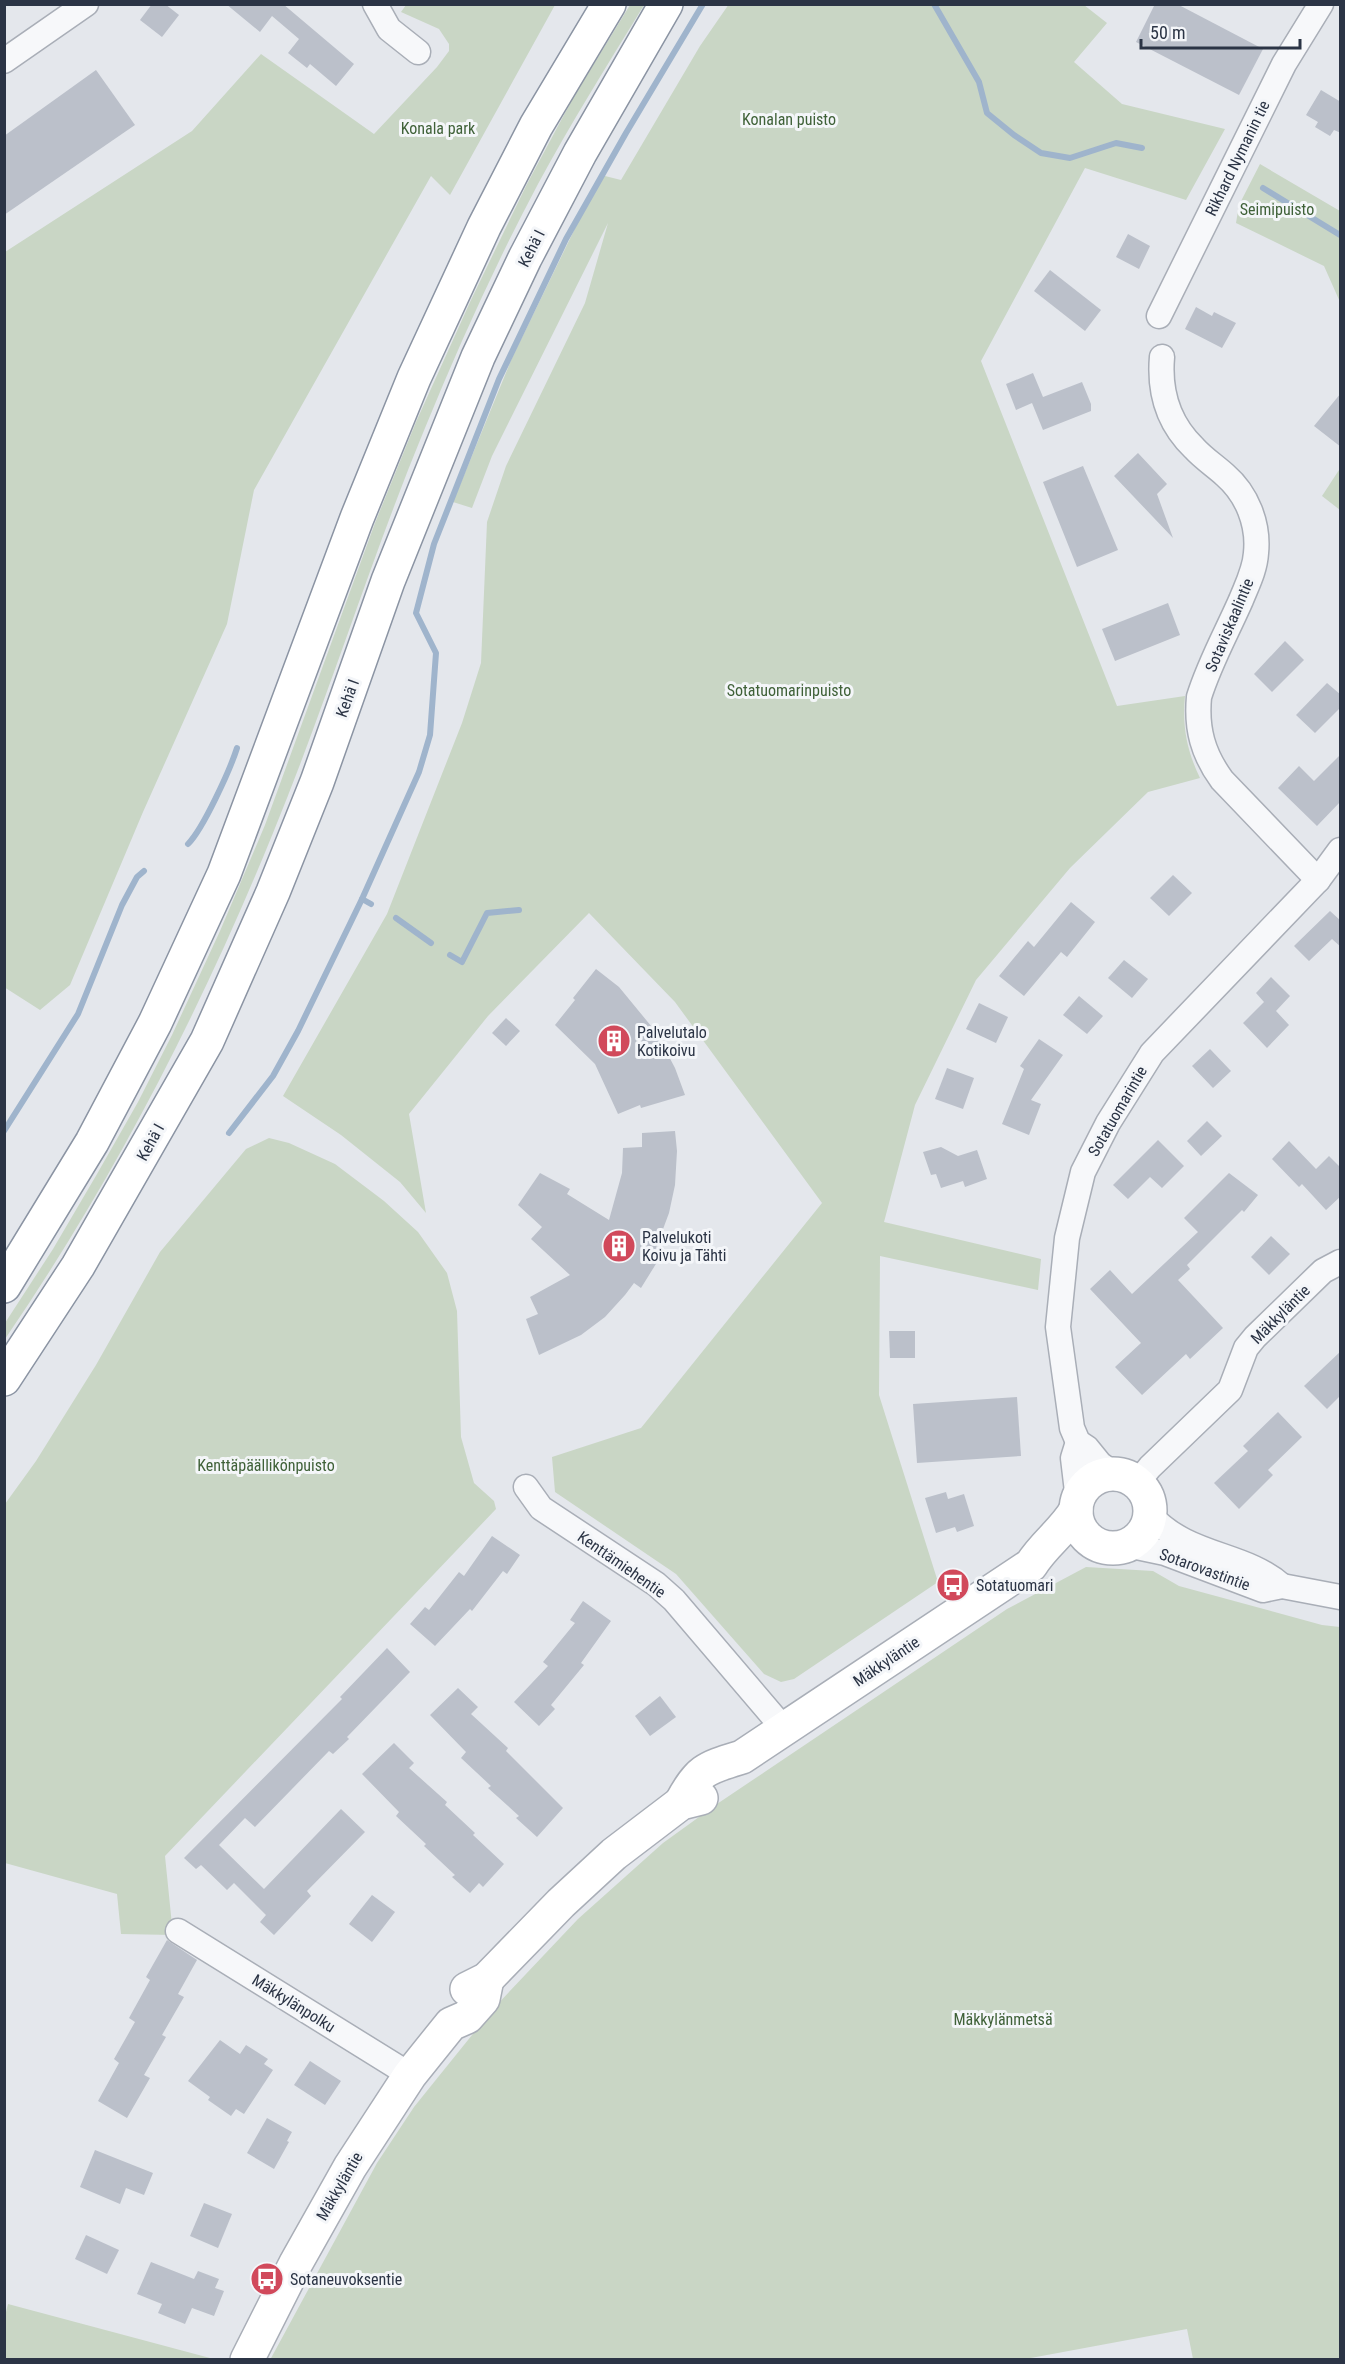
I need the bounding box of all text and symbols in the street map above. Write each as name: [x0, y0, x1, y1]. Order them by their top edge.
scale bar: [1141, 12, 1300, 50]
text: 50 m: [1150, 22, 1185, 43]
street label: Rikhard Nymanin tie: [1201, 97, 1274, 219]
park label: Konalan puisto: [742, 110, 836, 129]
park label: Konala park: [401, 119, 476, 138]
park label: Seimipuisto: [1240, 200, 1314, 219]
street label: Kehä I: [514, 226, 549, 270]
street label: Sotaviskaalintie: [1201, 575, 1258, 675]
street label: Kehä I: [332, 677, 363, 720]
park label: Sotatuomarinpuisto: [727, 681, 851, 700]
building icon: Palvelutalo Kotikoivu: [596, 1023, 632, 1059]
place label: Palvelutalo Kotikoivu: [637, 1023, 707, 1060]
street label: Sotatuomarintie: [1084, 1063, 1151, 1160]
street label: Kehä I: [133, 1121, 168, 1164]
building icon: Palvelukoti Koivu ja Tähti: [601, 1228, 637, 1264]
place label: Palvelukoti Koivu ja Tähti: [642, 1228, 726, 1265]
street label: Mäkkyläntie: [1247, 1281, 1314, 1348]
park label: Kenttäpäällikönpuisto: [197, 1456, 335, 1475]
street label: Kenttämiehentie: [574, 1527, 669, 1602]
street label: Sotarovastintie: [1157, 1544, 1253, 1595]
bus stop icon: Sotatuomari: [935, 1567, 971, 1603]
place label: Sotatuomari: [976, 1576, 1053, 1595]
street label: Mäkkyläntie: [850, 1632, 923, 1690]
street label: Mäkkylänpolku: [249, 1970, 339, 2037]
park label: Mäkkylänmetsä: [953, 2010, 1053, 2029]
street label: Mäkkyläntie: [312, 2149, 367, 2224]
bus stop icon: Sotaneuvoksentie: [249, 2261, 285, 2297]
place label: Sotaneuvoksentie: [290, 2270, 402, 2289]

